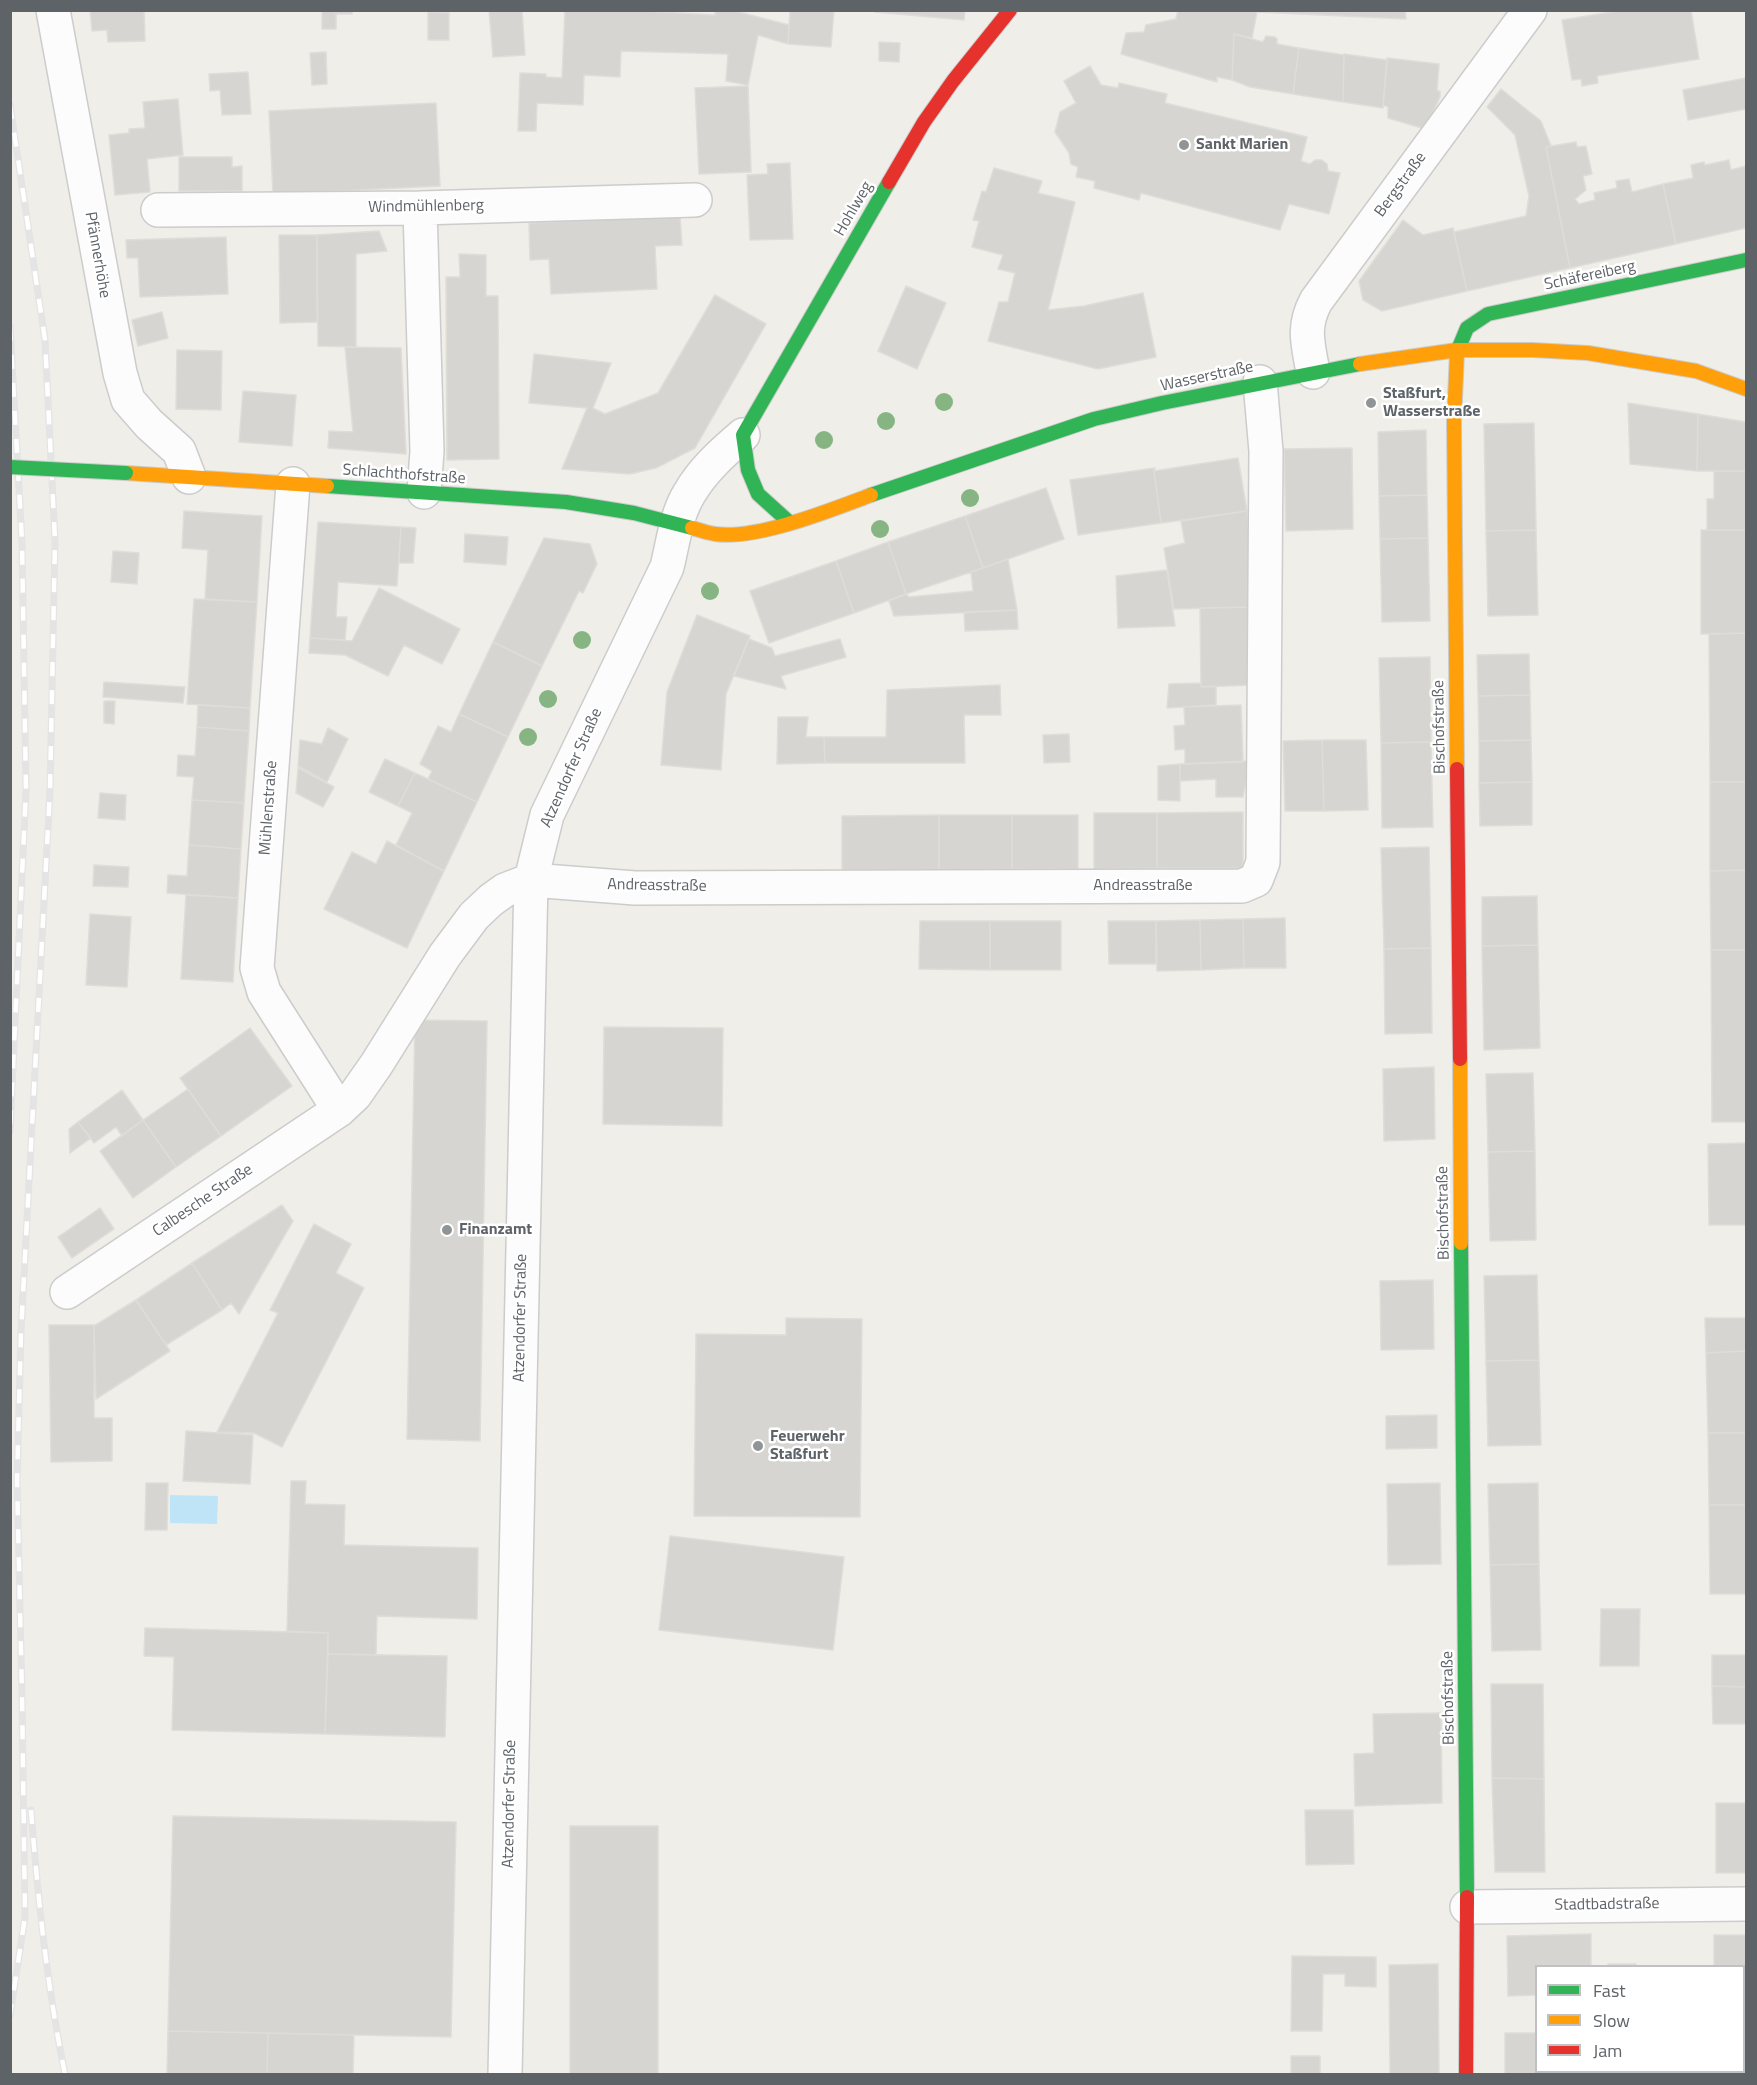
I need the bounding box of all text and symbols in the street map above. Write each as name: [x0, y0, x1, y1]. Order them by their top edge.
place label: Sankt Marien: [1196, 135, 1288, 155]
marker: Sankt Marien: [1177, 138, 1191, 152]
street label: Bergstraße: [1371, 149, 1431, 221]
street label: Hohlweg: [831, 178, 877, 240]
street label: Windmühlenberg: [368, 196, 484, 218]
street label: Pfännerhöhe: [80, 210, 114, 300]
street label: Schäfereiberg: [1543, 257, 1637, 295]
street label: Wasserstraße: [1159, 358, 1255, 396]
place label: Staßfurt, Wasserstraße: [1383, 384, 1480, 422]
marker: Staßfurt, Wasserstraße: [1364, 396, 1378, 410]
street label: Schlachthofstraße: [342, 461, 466, 489]
street label: Bischofstraße: [1430, 680, 1450, 774]
street label: Atzendorfer Straße: [537, 705, 607, 831]
street label: Mühlenstraße: [256, 760, 282, 856]
street label: Andreasstraße: [607, 876, 707, 896]
street label: Andreasstraße: [1093, 876, 1193, 896]
street label: Calbesche Straße: [149, 1160, 257, 1242]
street label: Bischofstraße: [1434, 1166, 1454, 1260]
place label: Finanzamt: [459, 1220, 532, 1240]
marker: Finanzamt: [440, 1223, 454, 1237]
street label: Atzendorfer Straße: [510, 1254, 532, 1382]
place label: Feuerwehr Staßfurt: [770, 1427, 845, 1465]
marker: Feuerwehr Staßfurt: [751, 1439, 765, 1453]
street label: Bischofstraße: [1439, 1651, 1459, 1745]
street label: Atzendorfer Straße: [499, 1740, 521, 1868]
street label: Stadtbadstraße: [1554, 1894, 1660, 1916]
legend: [1535, 1965, 1745, 2073]
text: Fast: [1593, 1977, 1626, 2004]
text: Slow: [1593, 2007, 1630, 2034]
text: Jam: [1593, 2037, 1622, 2064]

